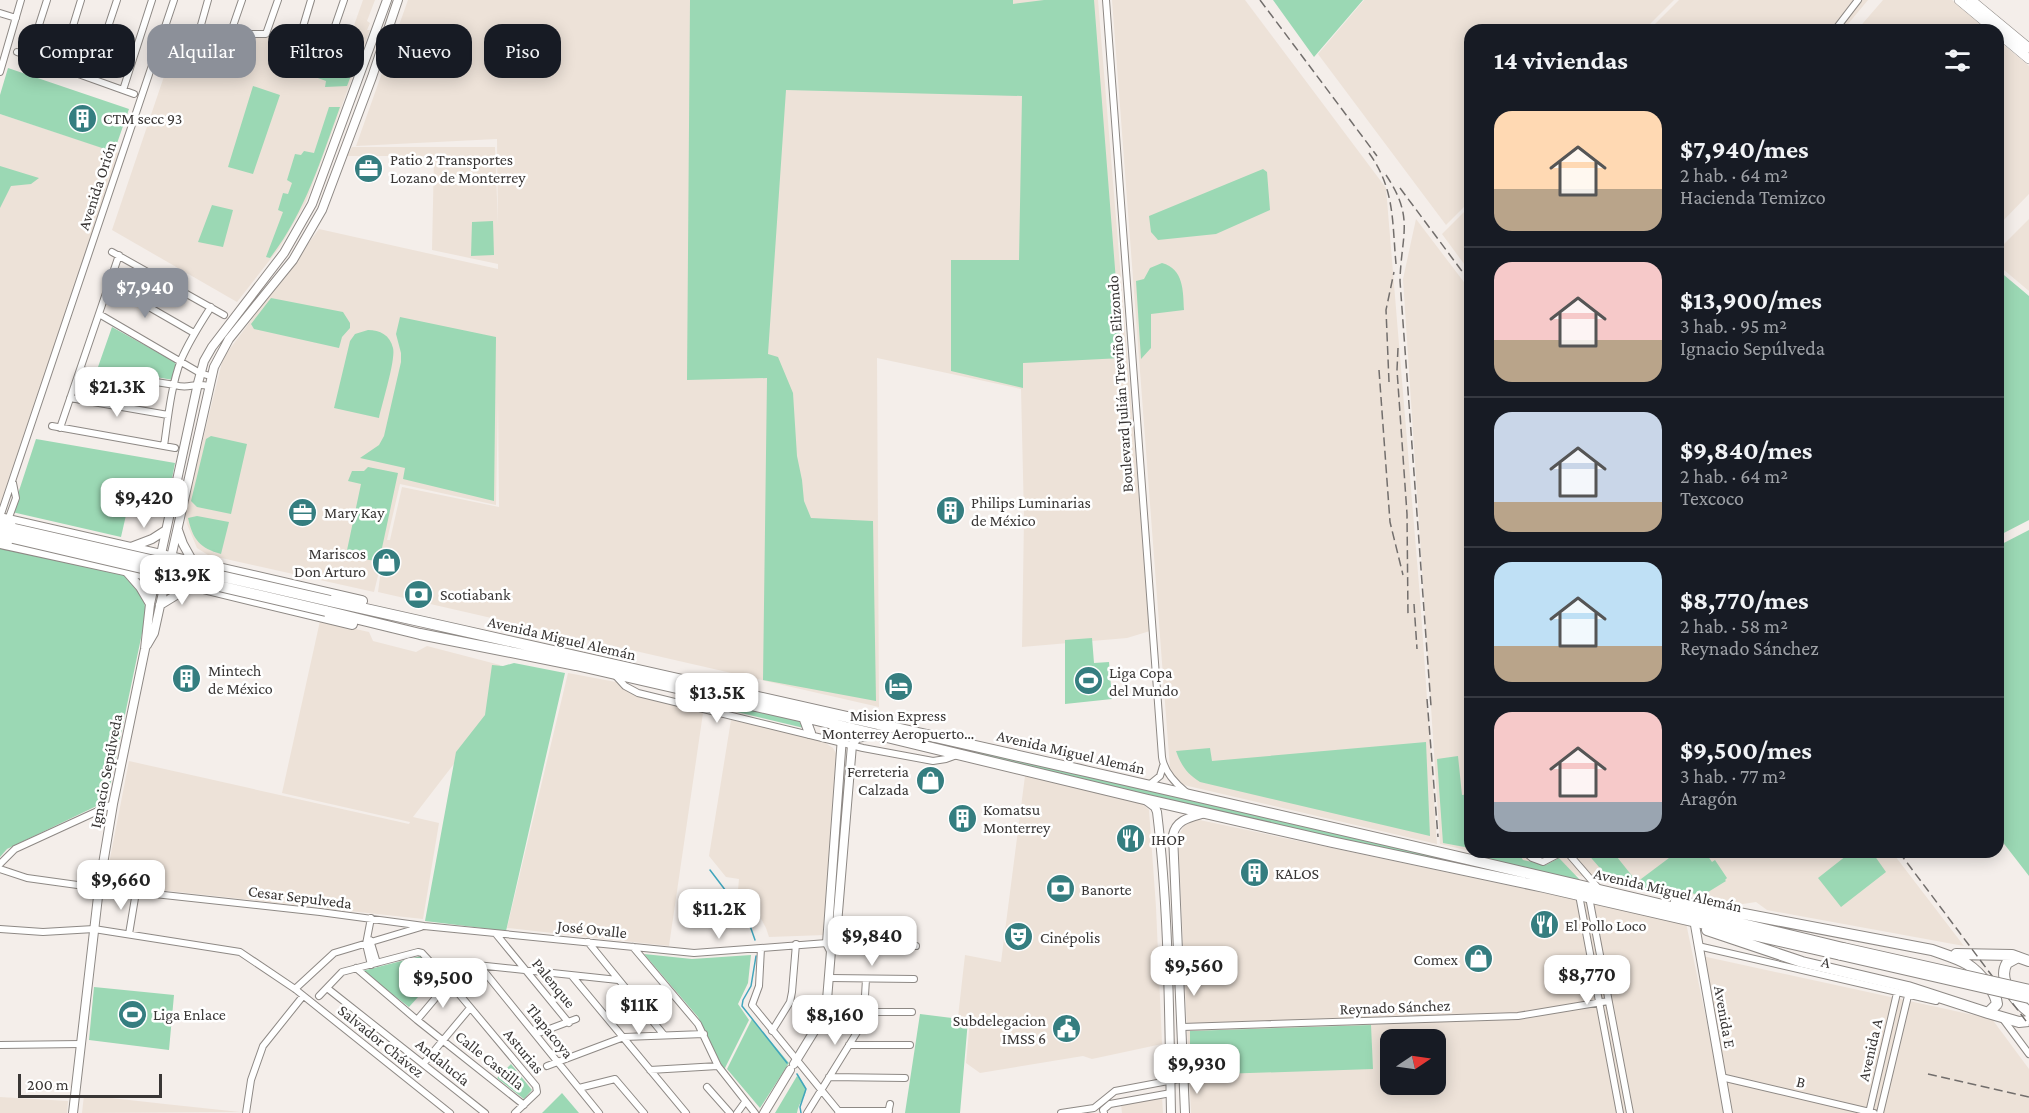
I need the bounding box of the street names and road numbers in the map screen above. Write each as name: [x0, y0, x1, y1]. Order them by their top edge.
street label: Avenida Orión: [75, 139, 119, 232]
street label: Boulevard Julián Treviño Elizondo: [1104, 275, 1137, 493]
street label: Avenida Miguel Alemán: [486, 613, 638, 664]
street label: Ignacio Sepúlveda: [87, 712, 127, 830]
street label: Avenida Miguel Alemán: [995, 727, 1147, 778]
street label: Avenida Miguel Alemán: [1592, 865, 1744, 916]
street label: Cesar Sepulveda: [247, 882, 353, 913]
street label: José Ovalle: [554, 917, 628, 942]
street label: A: [1820, 953, 1833, 972]
street label: Palenque: [528, 955, 579, 1012]
street label: Avenida E: [1711, 984, 1739, 1050]
street label: Reynado Sánchez: [1339, 997, 1451, 1018]
street label: Tlapacoya: [522, 1000, 578, 1063]
street label: Salvador Chávez: [335, 1001, 427, 1081]
street label: Avenida A: [1855, 1016, 1886, 1083]
street label: Asturias: [501, 1025, 547, 1077]
street label: Calle Castilla: [452, 1027, 528, 1093]
street label: Andalucía: [413, 1035, 474, 1089]
street label: B: [1795, 1073, 1807, 1091]

